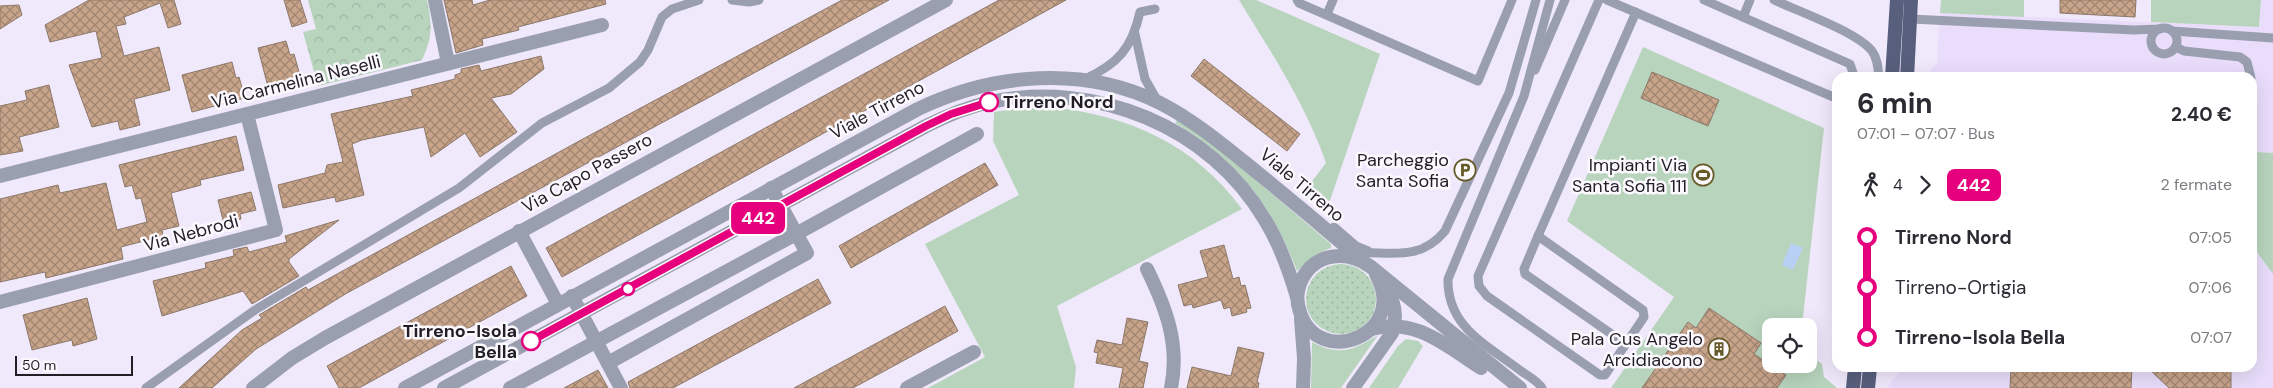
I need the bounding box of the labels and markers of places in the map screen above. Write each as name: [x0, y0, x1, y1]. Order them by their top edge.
place label: Tirreno Nord: [1003, 90, 1114, 114]
marker: Tirreno Nord: [979, 92, 999, 112]
place label: Parcheggio Santa Sofia: [1356, 148, 1449, 193]
place label: Impianti Via Santa Sofia 111: [1572, 153, 1687, 198]
parking icon: Parcheggio Santa Sofia: [1453, 158, 1477, 182]
sports icon: Impianti Via Santa Sofia 111: [1691, 163, 1715, 187]
unlabelled marker: [621, 282, 635, 296]
place label: Tirreno-Isola Bella: [403, 319, 517, 364]
place label: Pala Cus Angelo Arcidiacono: [1571, 327, 1703, 372]
marker: Tirreno-Isola Bella: [521, 331, 541, 351]
building icon: Pala Cus Angelo Arcidiacono: [1707, 337, 1731, 361]

